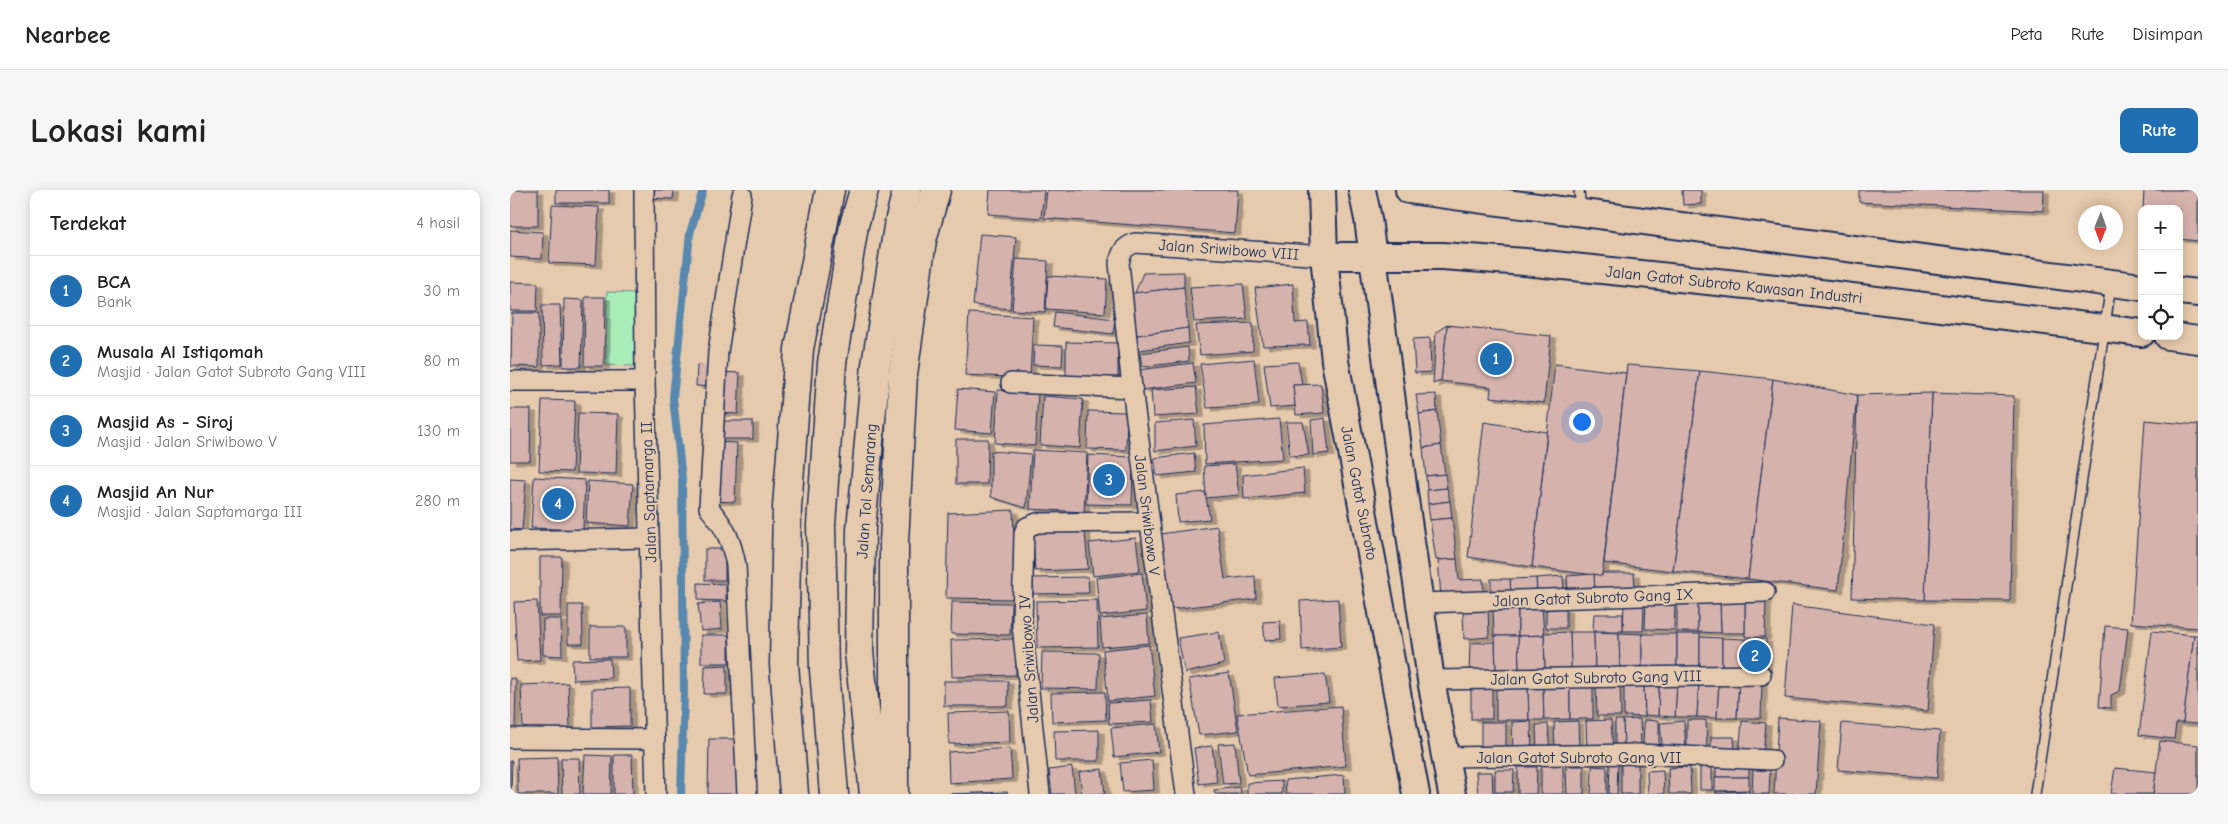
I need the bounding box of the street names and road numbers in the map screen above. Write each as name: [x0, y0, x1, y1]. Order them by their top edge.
street label: Jalan Sriwibowo VIII: [1158, 236, 1300, 264]
street label: Jalan Gatot Subroto Kawasan Industri: [1605, 263, 1863, 307]
street label: Jalan Saptamarga II: [638, 421, 660, 563]
street label: Jalan Tol Semarang: [853, 423, 881, 559]
street label: Jalan Gatot Subroto: [1337, 425, 1381, 562]
street label: Jalan Sriwibowo V: [1131, 453, 1163, 577]
street label: Jalan Gatot Subroto Gang IX: [1492, 585, 1694, 611]
street label: Jalan Sriwibowo IV: [1016, 594, 1042, 724]
street label: Jalan Gatot Subroto Gang VIII: [1490, 667, 1702, 689]
street label: Jalan Gatot Subroto Gang VII: [1477, 749, 1681, 767]

